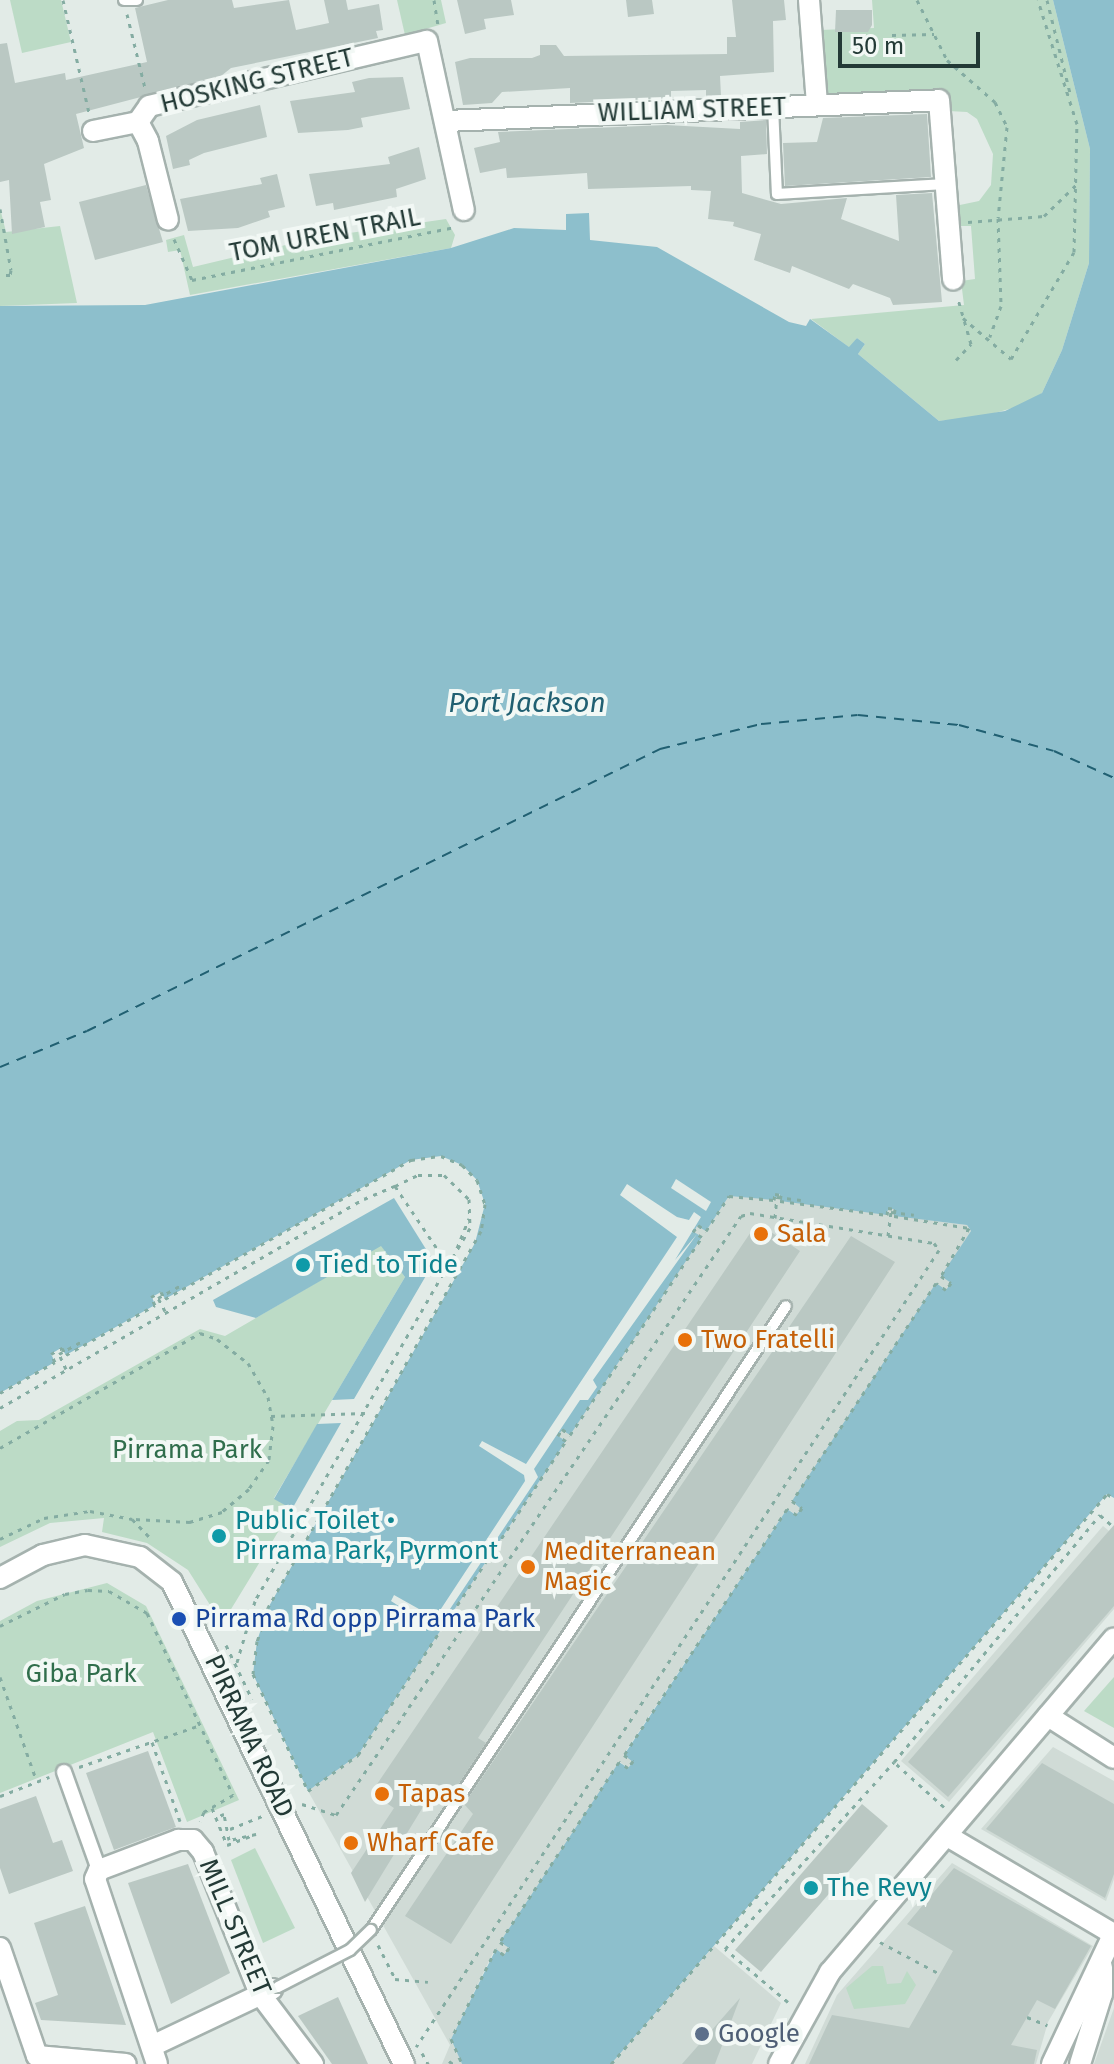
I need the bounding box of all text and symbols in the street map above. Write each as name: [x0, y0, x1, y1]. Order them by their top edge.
scale bar: [842, 16, 984, 66]
text: 50 m: [852, 32, 904, 60]
street label: HOSKING STREET: [157, 42, 357, 120]
street label: WILLIAM STREET: [597, 91, 787, 129]
street label: TOM UREN TRAIL: [227, 201, 423, 269]
water label: Port Jackson: [448, 686, 606, 720]
place label: Sala: [777, 1218, 827, 1250]
marker: Sala: [752, 1225, 770, 1243]
place label: Tied to Tide: [319, 1249, 458, 1281]
marker: Tied to Tide: [294, 1256, 312, 1274]
place label: Two Fratelli: [701, 1324, 835, 1356]
marker: Two Fratelli: [676, 1331, 694, 1349]
park label: Pirrama Park: [112, 1434, 262, 1466]
place label: Public Toilet • Pirrama Park, Pyrmont: [235, 1505, 498, 1566]
marker: Public Toilet • Pirrama Park, Pyrmont: [210, 1527, 228, 1545]
place label: Mediterranean Magic: [544, 1536, 716, 1598]
marker: Mediterranean Magic: [519, 1558, 537, 1576]
place label: Pirrama Rd opp Pirrama Park: [195, 1603, 535, 1635]
marker: Pirrama Rd opp Pirrama Park: [170, 1610, 188, 1628]
street label: PIRRAMA ROAD: [198, 1650, 300, 1822]
park label: Giba Park: [25, 1658, 137, 1690]
place label: Tapas: [398, 1778, 465, 1810]
marker: Tapas: [373, 1785, 391, 1803]
place label: Wharf Cafe: [367, 1827, 495, 1859]
marker: Wharf Cafe: [342, 1834, 360, 1852]
street label: MILL STREET: [192, 1854, 278, 2000]
place label: The Revy: [827, 1872, 932, 1904]
marker: The Revy: [802, 1879, 820, 1897]
place label: Google: [718, 2018, 800, 2050]
marker: Google: [693, 2025, 711, 2043]

